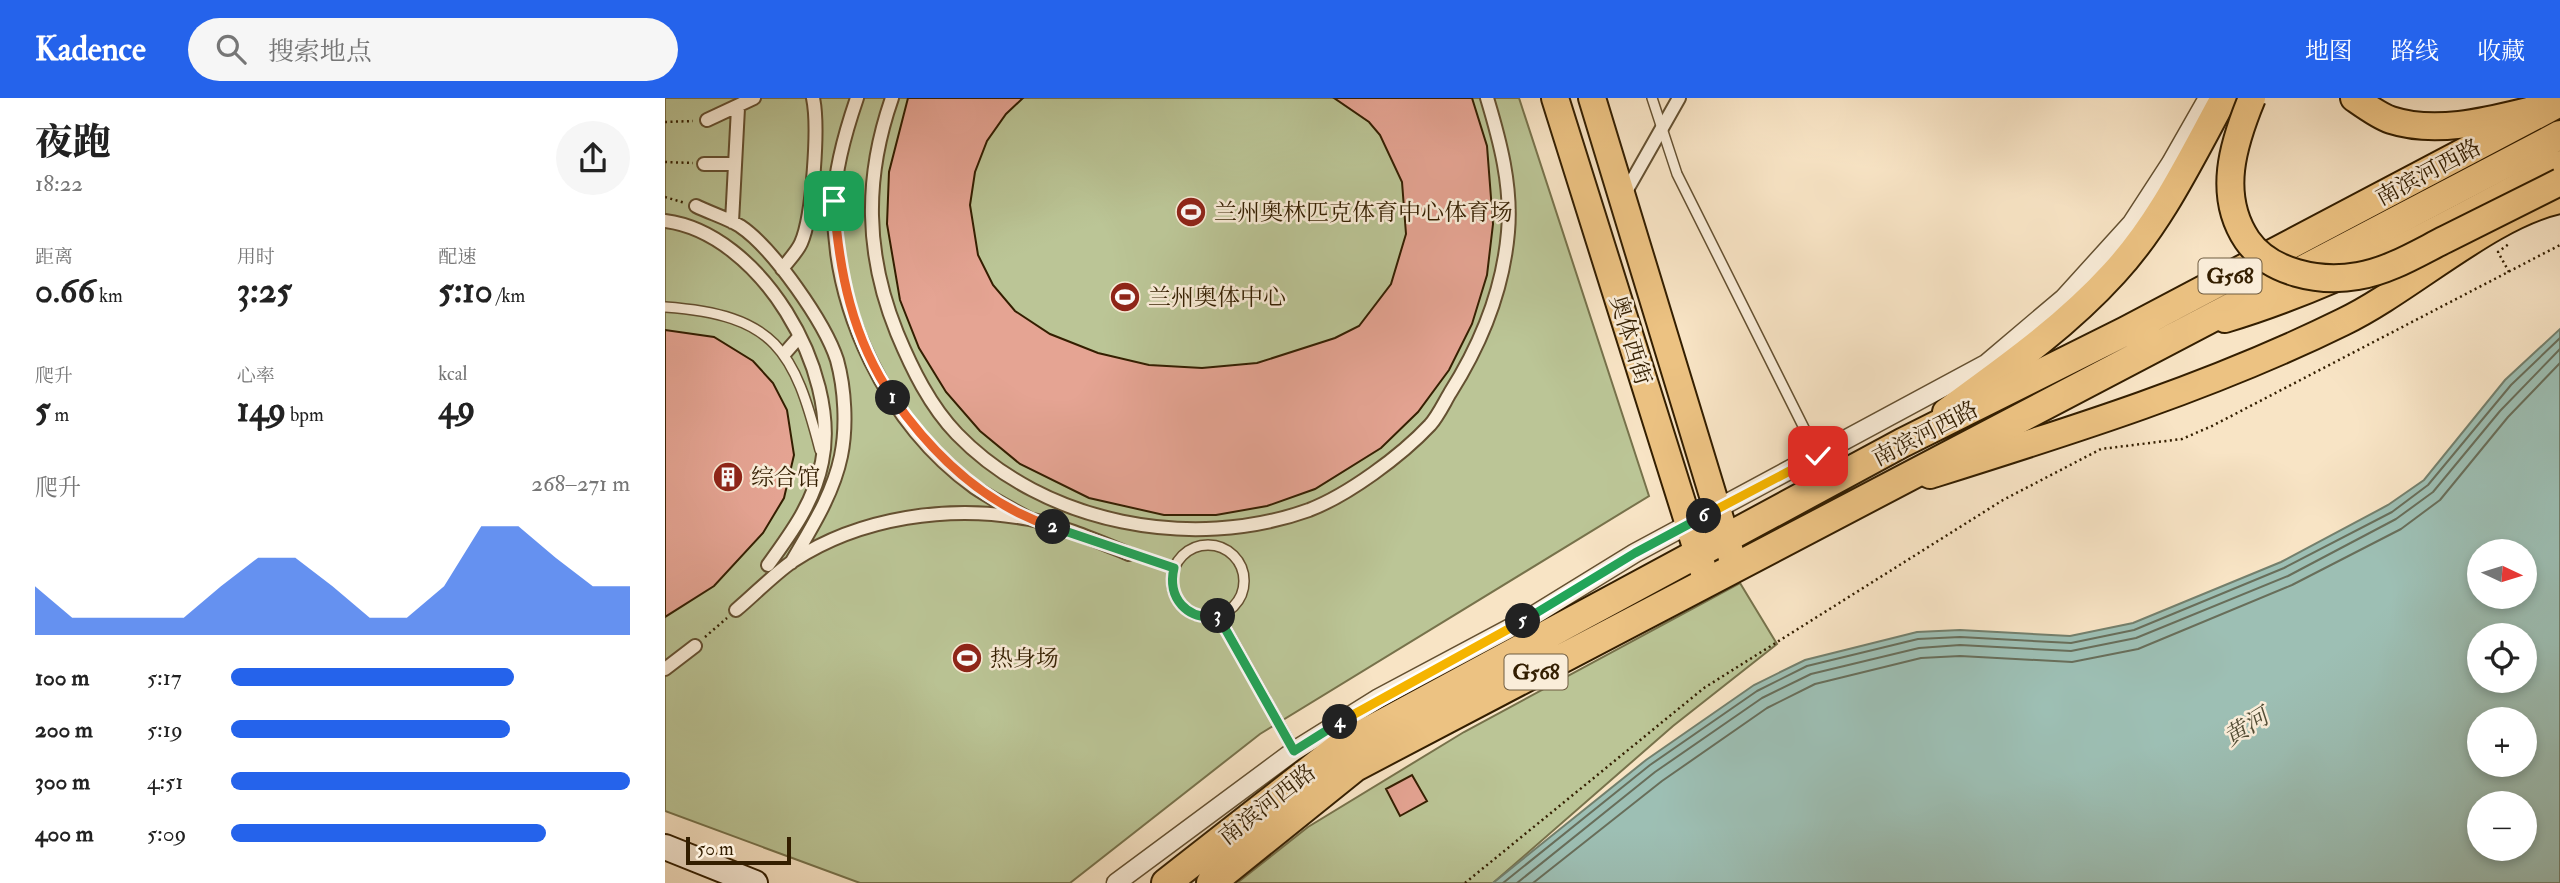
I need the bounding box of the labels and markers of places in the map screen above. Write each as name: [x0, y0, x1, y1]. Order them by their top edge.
pin: [804, 171, 864, 231]
sports icon: 兰州奥林匹克体育中心体育场: [1174, 195, 1208, 229]
place label: 兰州奥林匹克体育中心体育场: [1214, 198, 1513, 227]
sports icon: 兰州奥体中心: [1108, 280, 1142, 314]
place label: 兰州奥体中心: [1148, 283, 1286, 312]
pin: 1: [875, 380, 911, 416]
pin: [1788, 426, 1848, 486]
building icon: 综合馆: [711, 460, 745, 494]
place label: 综合馆: [751, 463, 820, 492]
pin: 6: [1686, 498, 1721, 534]
pin: 2: [1035, 510, 1071, 544]
pin: 3: [1201, 598, 1235, 634]
pin: 5: [1505, 603, 1541, 638]
sports icon: 热身场: [950, 641, 984, 675]
place label: 热身场: [990, 644, 1059, 673]
pin: 4: [1323, 704, 1357, 740]

